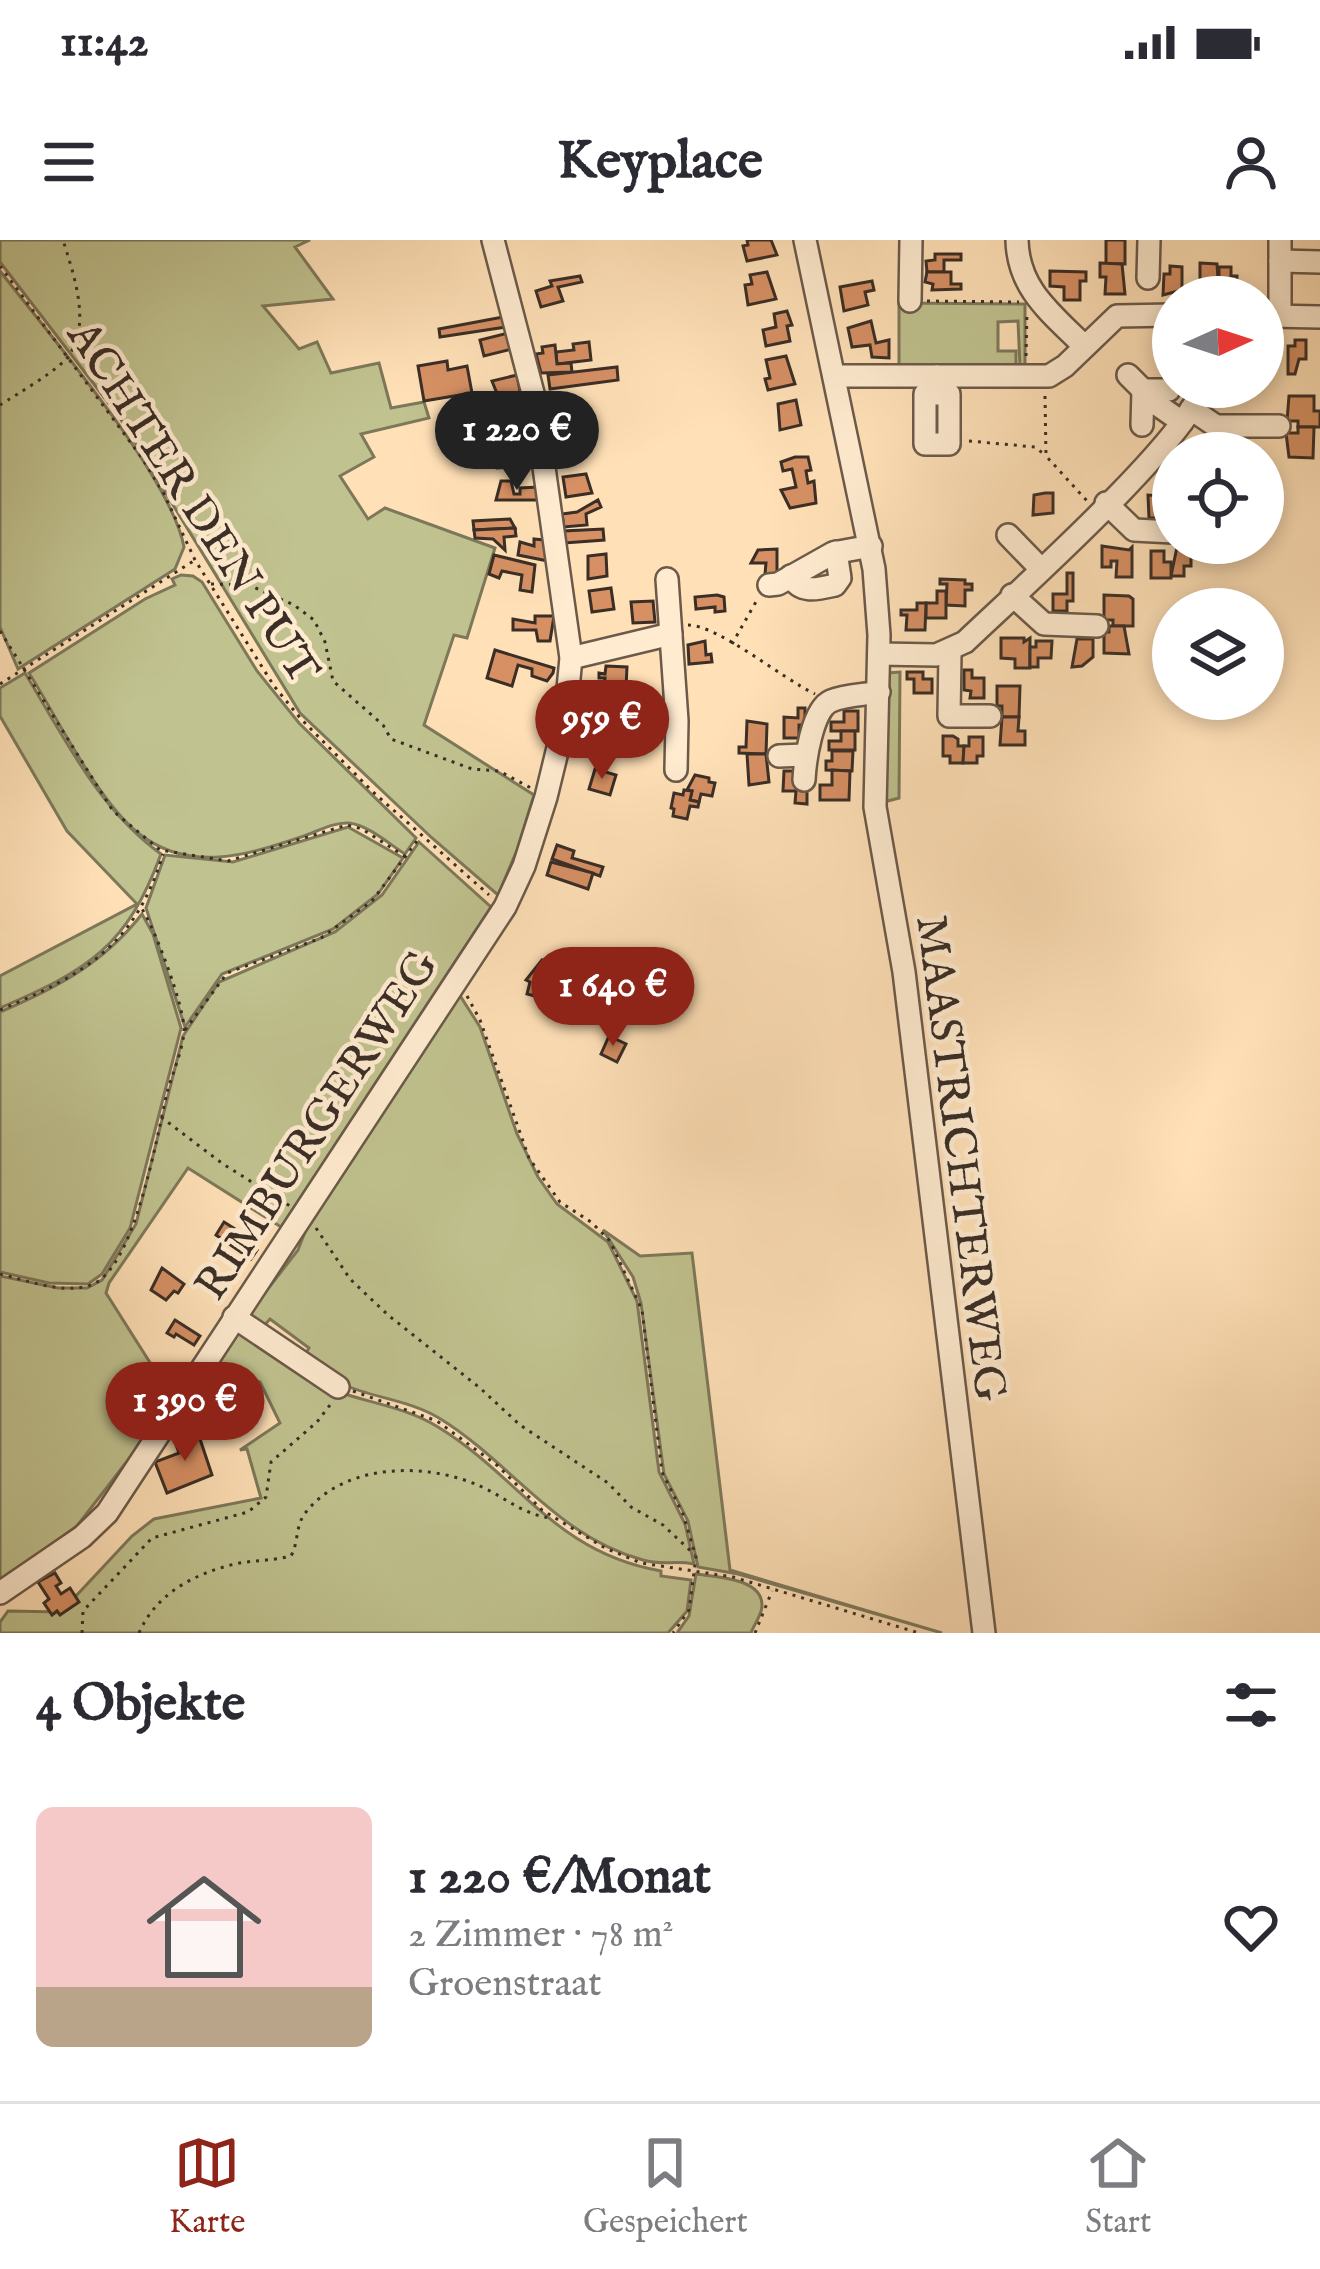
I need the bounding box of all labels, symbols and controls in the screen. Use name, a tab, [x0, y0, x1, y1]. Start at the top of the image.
text: 11:42	[60, 14, 149, 71]
text: Keyplace	[557, 128, 763, 197]
icon: menu	[36, 129, 102, 195]
icon: person	[1218, 129, 1284, 195]
north arrow	[1152, 276, 1284, 408]
map controls	[1152, 276, 1284, 720]
street label: ACHTER DEN PUT	[53, 310, 331, 695]
pin: 1 220 €	[406, 391, 628, 493]
text: 1 220 €	[462, 405, 572, 454]
button: locate	[1152, 432, 1284, 564]
button: layers	[1152, 588, 1284, 720]
pin: 959 €	[518, 680, 686, 782]
text: 959 €	[562, 694, 642, 743]
street label: MAASTRICHTERWEG	[901, 912, 1018, 1405]
street label: RIMBURGERWEG	[184, 940, 452, 1311]
pin: 1 640 €	[502, 947, 724, 1049]
text: 1 640 €	[558, 961, 668, 1010]
pin: 1 390 €	[74, 1362, 296, 1464]
text: 1 390 €	[132, 1376, 238, 1425]
icon: filters	[1218, 1672, 1284, 1738]
text: 4 Objekte	[36, 1673, 245, 1738]
text: 1 220 €/Monat	[408, 1846, 711, 1911]
icon: home	[132, 1855, 276, 1999]
icon: heart	[1218, 1894, 1284, 1960]
text: 2 Zimmer · 78 m²	[408, 1911, 674, 1960]
text: Groenstraat	[408, 1960, 602, 2009]
tab: Karte	[169, 2130, 245, 2244]
tab: Gespeichert	[583, 2130, 748, 2244]
tab: Start	[1085, 2130, 1151, 2244]

